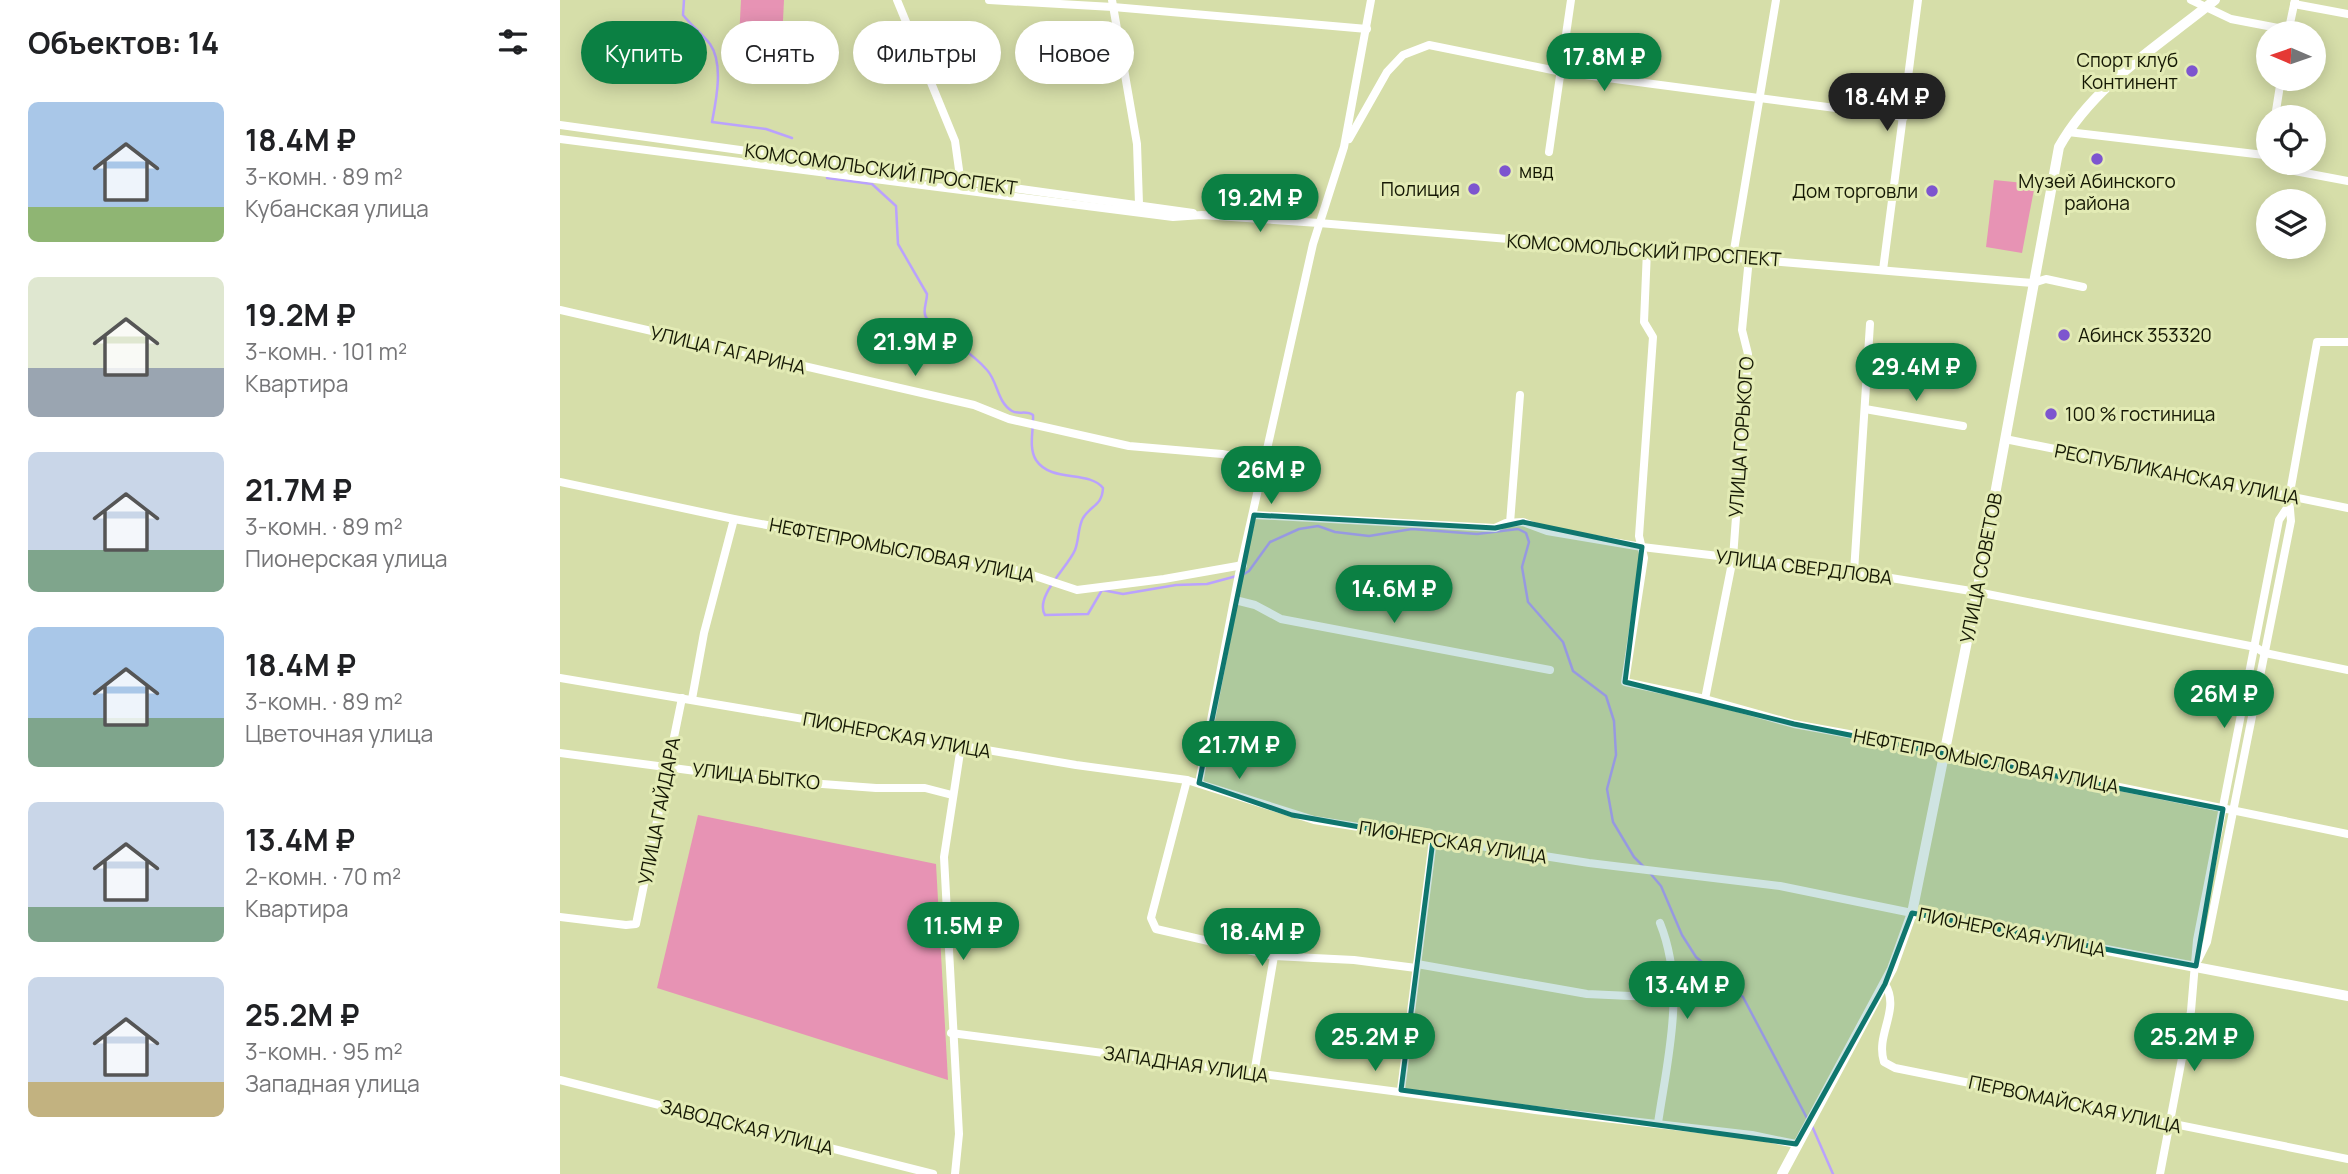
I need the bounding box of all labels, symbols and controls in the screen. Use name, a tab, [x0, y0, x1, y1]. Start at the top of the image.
chip: Купить	[581, 21, 707, 84]
chip: Снять	[721, 21, 839, 84]
chip: Фильтры	[853, 21, 1001, 84]
chip: Новое	[1015, 21, 1134, 84]
north arrow	[2256, 21, 2326, 91]
map controls	[2256, 21, 2326, 259]
text: Объектов: 14	[28, 22, 219, 63]
icon: filters	[494, 23, 532, 61]
pin: 17.8M ₽	[1539, 34, 1669, 93]
text: 17.8M ₽	[1562, 40, 1646, 72]
place label: Спорт клуб Континент	[2076, 47, 2178, 95]
marker: Спорт клуб Континент	[2184, 63, 2200, 79]
pin: 18.4M ₽	[1822, 74, 1952, 133]
text: 18.4M ₽	[1844, 80, 1930, 112]
button: locate	[2256, 105, 2326, 175]
text: 18.4M ₽	[245, 119, 356, 160]
icon: home	[84, 130, 168, 214]
street label: КОМСОМОЛЬСКИЙ ПРОСПЕКТ	[743, 137, 1020, 201]
marker: Музей Абинского района	[2089, 151, 2105, 167]
place label: мвд	[1519, 158, 1554, 184]
text: 3-комн. · 89 m²	[245, 160, 403, 192]
marker: мвд	[1497, 163, 1513, 179]
place label: Музей Абинского района	[2018, 168, 2176, 216]
pin: 19.2M ₽	[1195, 174, 1325, 234]
place label: Полиция	[1381, 176, 1460, 202]
place label: Дом торговли	[1792, 178, 1918, 204]
text: 19.2M ₽	[1218, 181, 1302, 213]
marker: Полиция	[1466, 181, 1482, 197]
marker: Дом торговли	[1924, 183, 1940, 199]
button: layers	[2256, 189, 2326, 259]
text: Кубанская улица	[245, 192, 429, 224]
street label: КОМСОМОЛЬСКИЙ ПРОСПЕКТ	[1506, 227, 1783, 273]
text: 19.2M ₽	[245, 294, 356, 335]
icon: home	[84, 305, 168, 389]
pin: 21.9M ₽	[850, 318, 980, 378]
street label: УЛИЦА ГАГАРИНА	[647, 319, 809, 381]
place label: Абинск 353320	[2078, 322, 2212, 348]
text: 21.9M ₽	[873, 325, 957, 357]
marker: Абинск 353320	[2056, 327, 2072, 343]
text: 3-комн. · 101 m²	[245, 335, 407, 367]
pin: 29.4M ₽	[1851, 344, 1981, 403]
text: 29.4M ₽	[1872, 350, 1960, 382]
street label: УЛИЦА ГОРЬКОГО	[1722, 355, 1760, 518]
text: Квартира	[245, 367, 349, 399]
place label: 100 % гостиница	[2065, 401, 2215, 427]
marker: 100 % гостиница	[2043, 406, 2059, 422]
street label: РЕСПУБЛИКАНСКАЯ УЛИЦА	[2052, 437, 2302, 511]
pin: 26M ₽	[1222, 447, 1320, 506]
text: 26M ₽	[1237, 453, 1305, 485]
text: 21.7M ₽	[245, 469, 352, 510]
icon: home	[84, 480, 168, 564]
street label: УЛИЦА СОВЕТОВ	[1954, 490, 2008, 645]
text: 3-комн. · 89 m²	[245, 510, 403, 542]
street label: НЕФТЕПРОМЫСЛОВАЯ УЛИЦА	[767, 511, 1037, 589]
text: Пионерская улица	[245, 542, 447, 574]
street label: УЛИЦА СВЕРДЛОВА	[1714, 543, 1894, 591]
pin: 14.6M ₽	[1329, 566, 1459, 625]
text: 14.6M ₽	[1352, 572, 1436, 604]
text: 18.4M ₽	[245, 644, 356, 685]
icon: home	[84, 655, 168, 739]
pin: 26M ₽	[2175, 670, 2273, 730]
text: 26M ₽	[2190, 677, 2258, 709]
text: 3-комн. · 89 m²	[245, 685, 403, 717]
street label: ПИОНЕРСКАЯ УЛИЦА	[801, 706, 993, 764]
text: Цветочная улица	[245, 717, 433, 749]
pin: 21.7M ₽	[1174, 722, 1304, 781]
street label: НЕФТЕПРОМЫСЛОВАЯ УЛИЦА	[1851, 722, 2121, 800]
text: 21.7M ₽	[1198, 728, 1280, 760]
street label: УЛИЦА ГАЙДАРА	[632, 735, 686, 887]
street label: УЛИЦА БЫТКО	[691, 756, 821, 796]
street label: ПИОНЕРСКАЯ УЛИЦА	[1357, 814, 1549, 870]
text: 13.4M ₽	[245, 819, 355, 860]
icon: home	[84, 830, 168, 914]
text: 2-комн. · 70 m²	[245, 860, 401, 892]
text: Квартира	[245, 892, 349, 924]
street label: ПИОНЕРСКАЯ УЛИЦА	[1916, 901, 2108, 963]
pin: 11.5M ₽	[898, 902, 1028, 962]
pin: 18.4M ₽	[1197, 908, 1327, 968]
text: 11.5M ₽	[923, 909, 1003, 941]
text: 18.4M ₽	[1219, 915, 1305, 947]
pin: 13.4M ₽	[1622, 962, 1752, 1021]
text: 13.4M ₽	[1645, 968, 1729, 1000]
text: 25.2M ₽	[245, 994, 360, 1035]
icon: home	[84, 1005, 168, 1089]
pin: 25.2M ₽	[1310, 1014, 1440, 1073]
pin: 25.2M ₽	[2129, 1014, 2259, 1073]
text: 25.2M ₽	[1331, 1020, 1419, 1052]
text: 25.2M ₽	[2150, 1020, 2238, 1052]
text: 3-комн. · 95 m²	[245, 1035, 403, 1067]
street label: ЗАПАДНАЯ УЛИЦА	[1102, 1040, 1270, 1088]
text: Западная улица	[245, 1067, 420, 1099]
street label: ПЕРВОМАЙСКАЯ УЛИЦА	[1966, 1069, 2184, 1139]
street label: ЗАВОДСКАЯ УЛИЦА	[658, 1093, 836, 1161]

